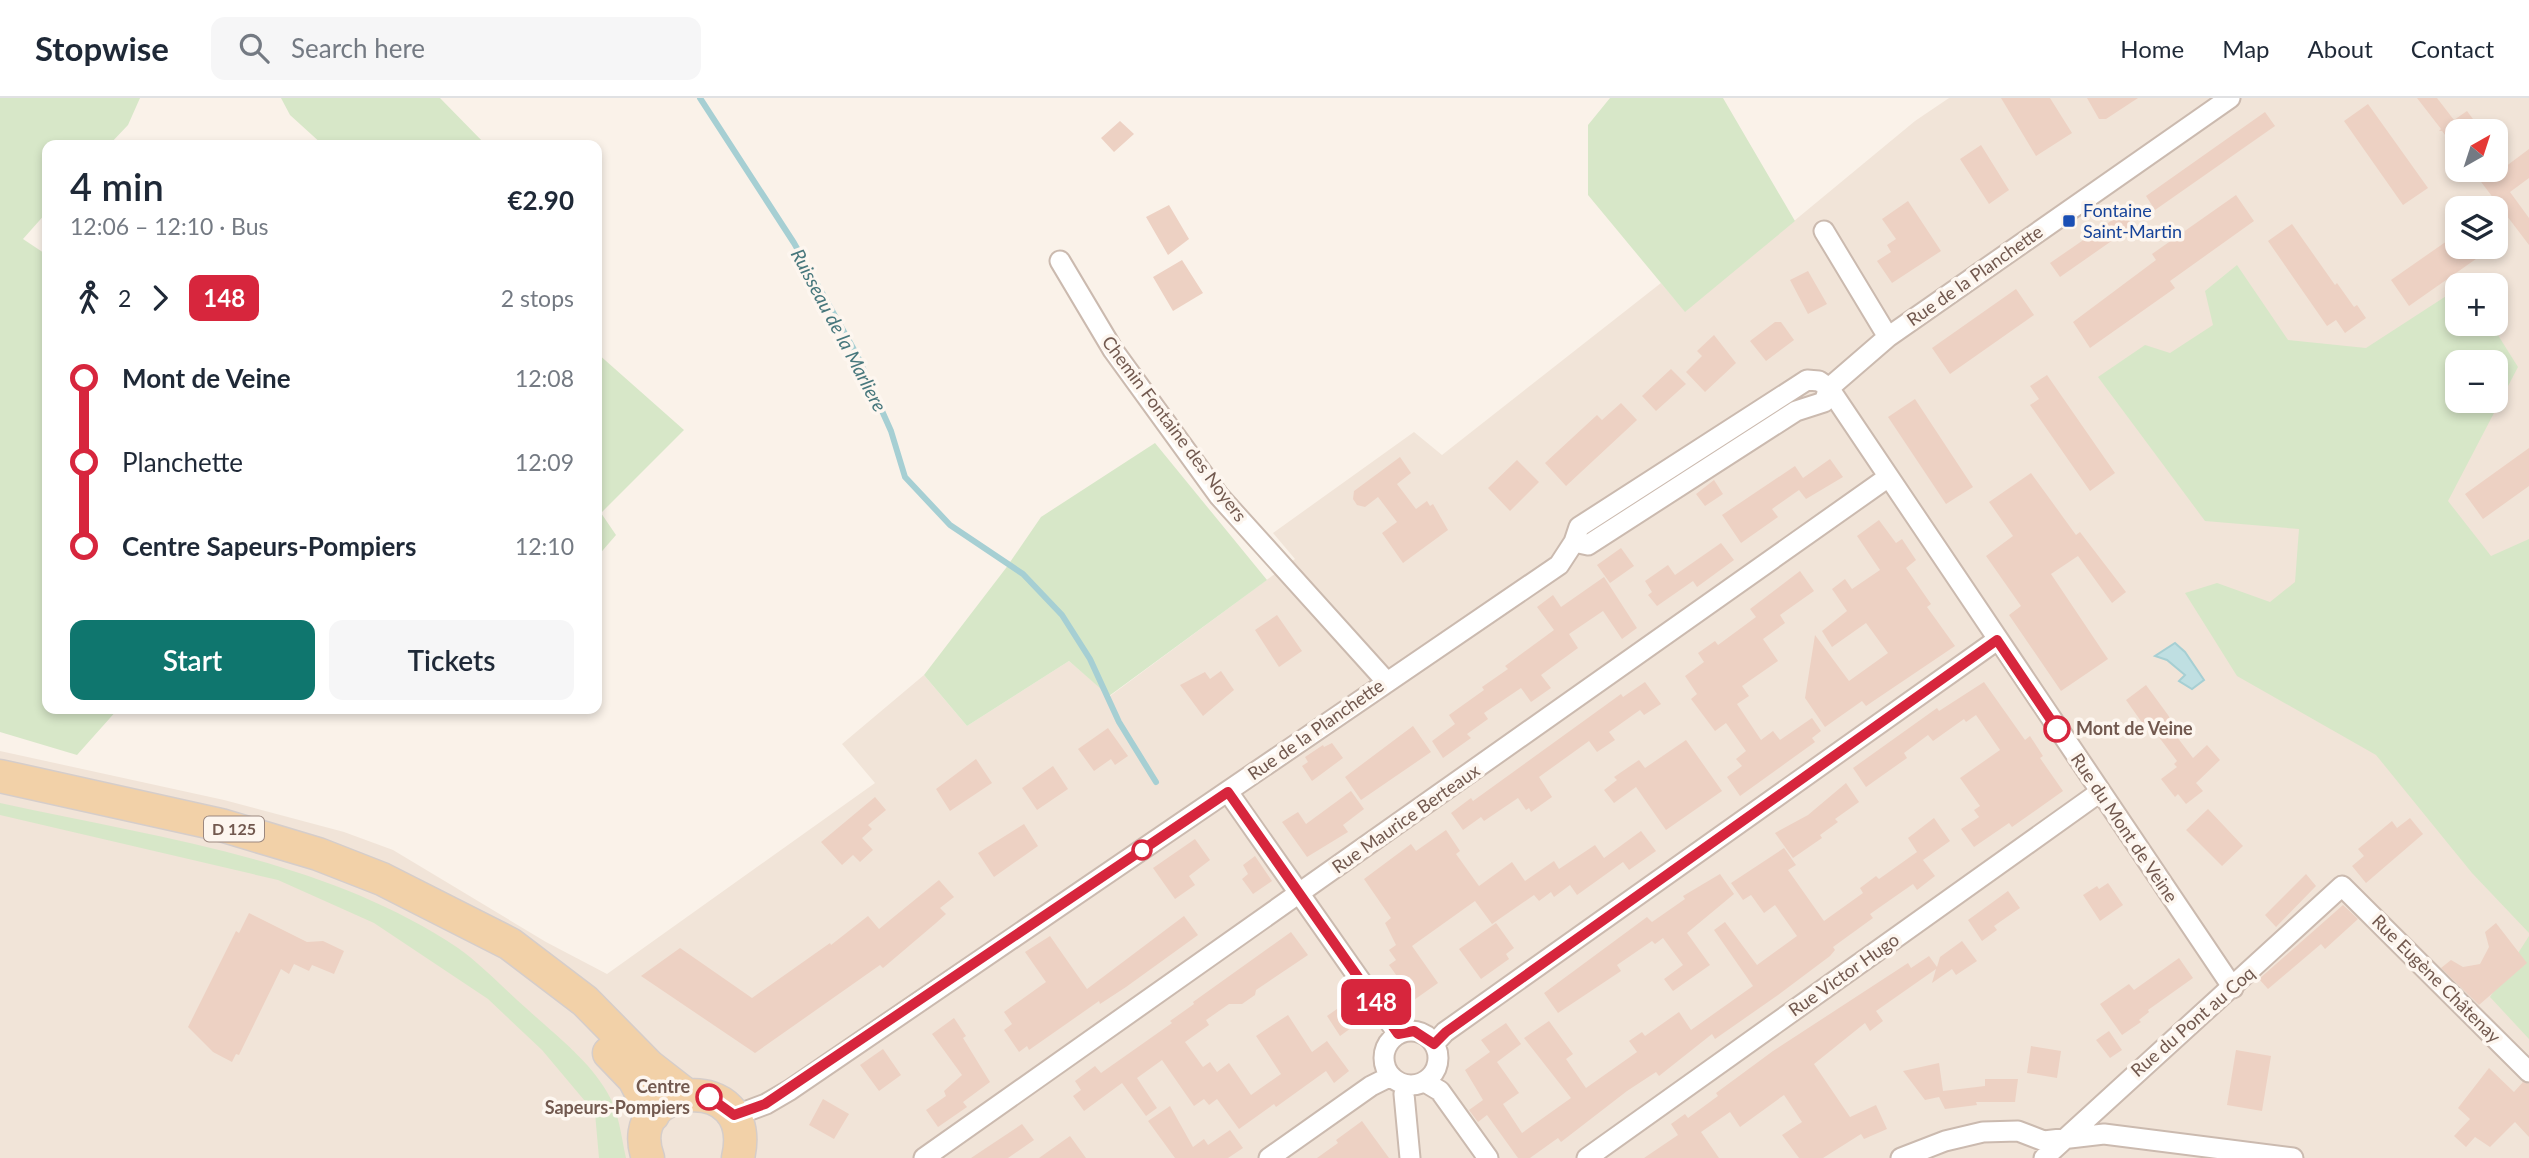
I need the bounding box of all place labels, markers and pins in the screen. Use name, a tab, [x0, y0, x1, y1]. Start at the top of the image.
place label: Fontaine Saint-Martin	[2083, 199, 2182, 242]
marker: Fontaine Saint-Martin	[2061, 213, 2077, 229]
marker: Mont de Veine	[2044, 716, 2070, 742]
place label: Mont de Veine	[2076, 717, 2193, 739]
unlabelled marker	[1132, 840, 1152, 860]
place label: Centre Sapeurs-Pompiers	[545, 1075, 690, 1118]
marker: Centre Sapeurs-Pompiers	[696, 1084, 722, 1110]

